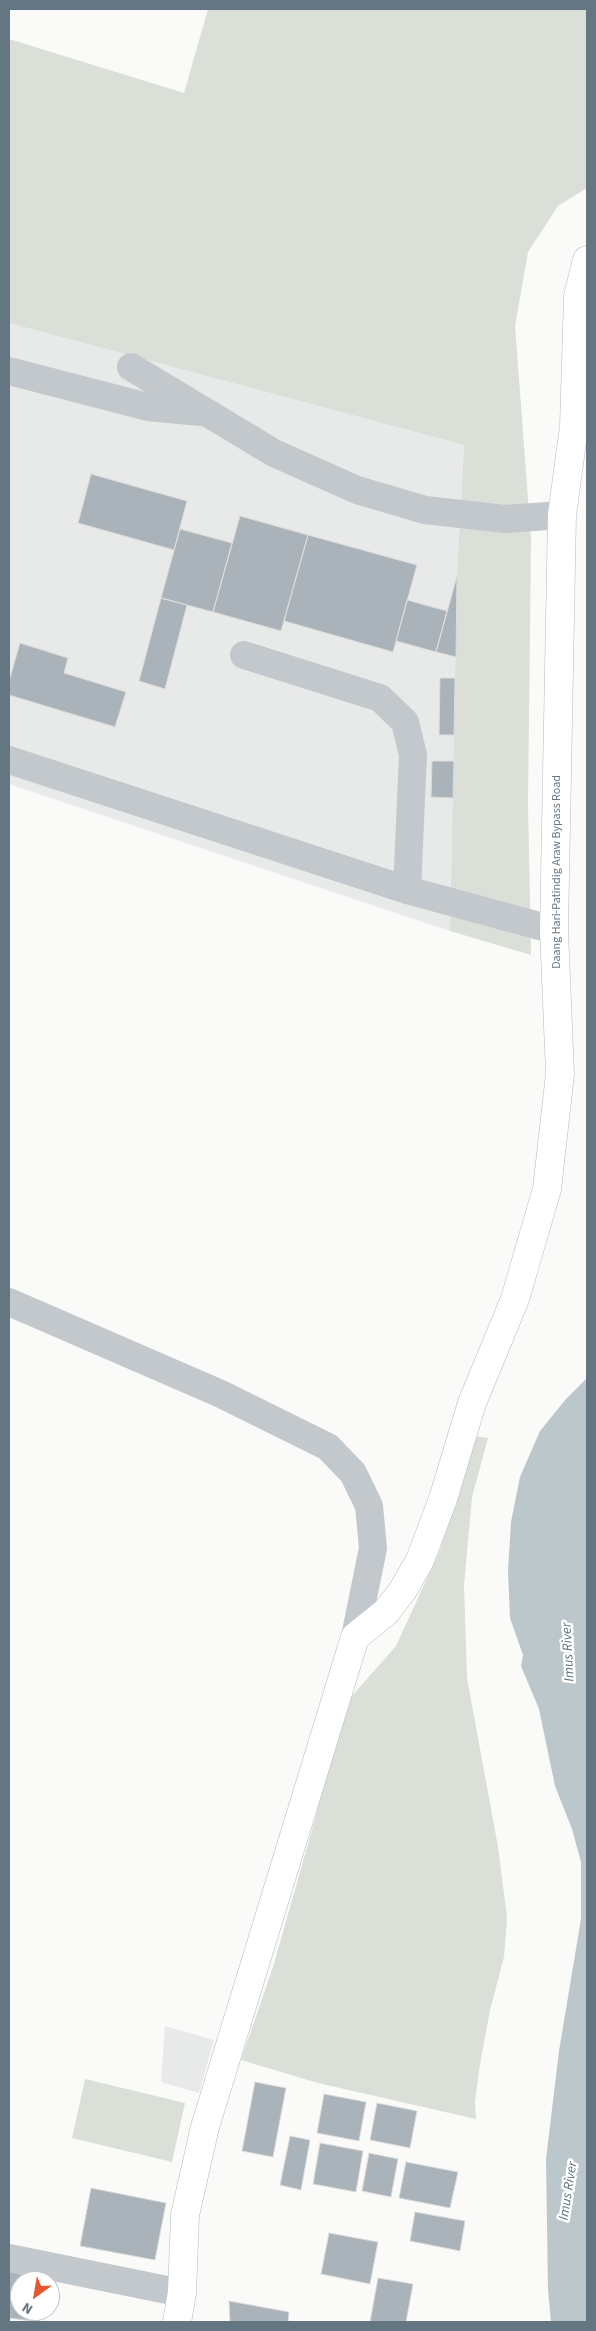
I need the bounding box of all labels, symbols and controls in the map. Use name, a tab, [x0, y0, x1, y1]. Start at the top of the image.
street label: Daang Hari-Patindig Araw Bypass Road	[550, 775, 564, 969]
water label: Imus River	[559, 1622, 579, 1682]
water label: Imus River	[556, 2160, 582, 2222]
north arrow	[10, 2271, 60, 2321]
text: N	[18, 2297, 37, 2319]

